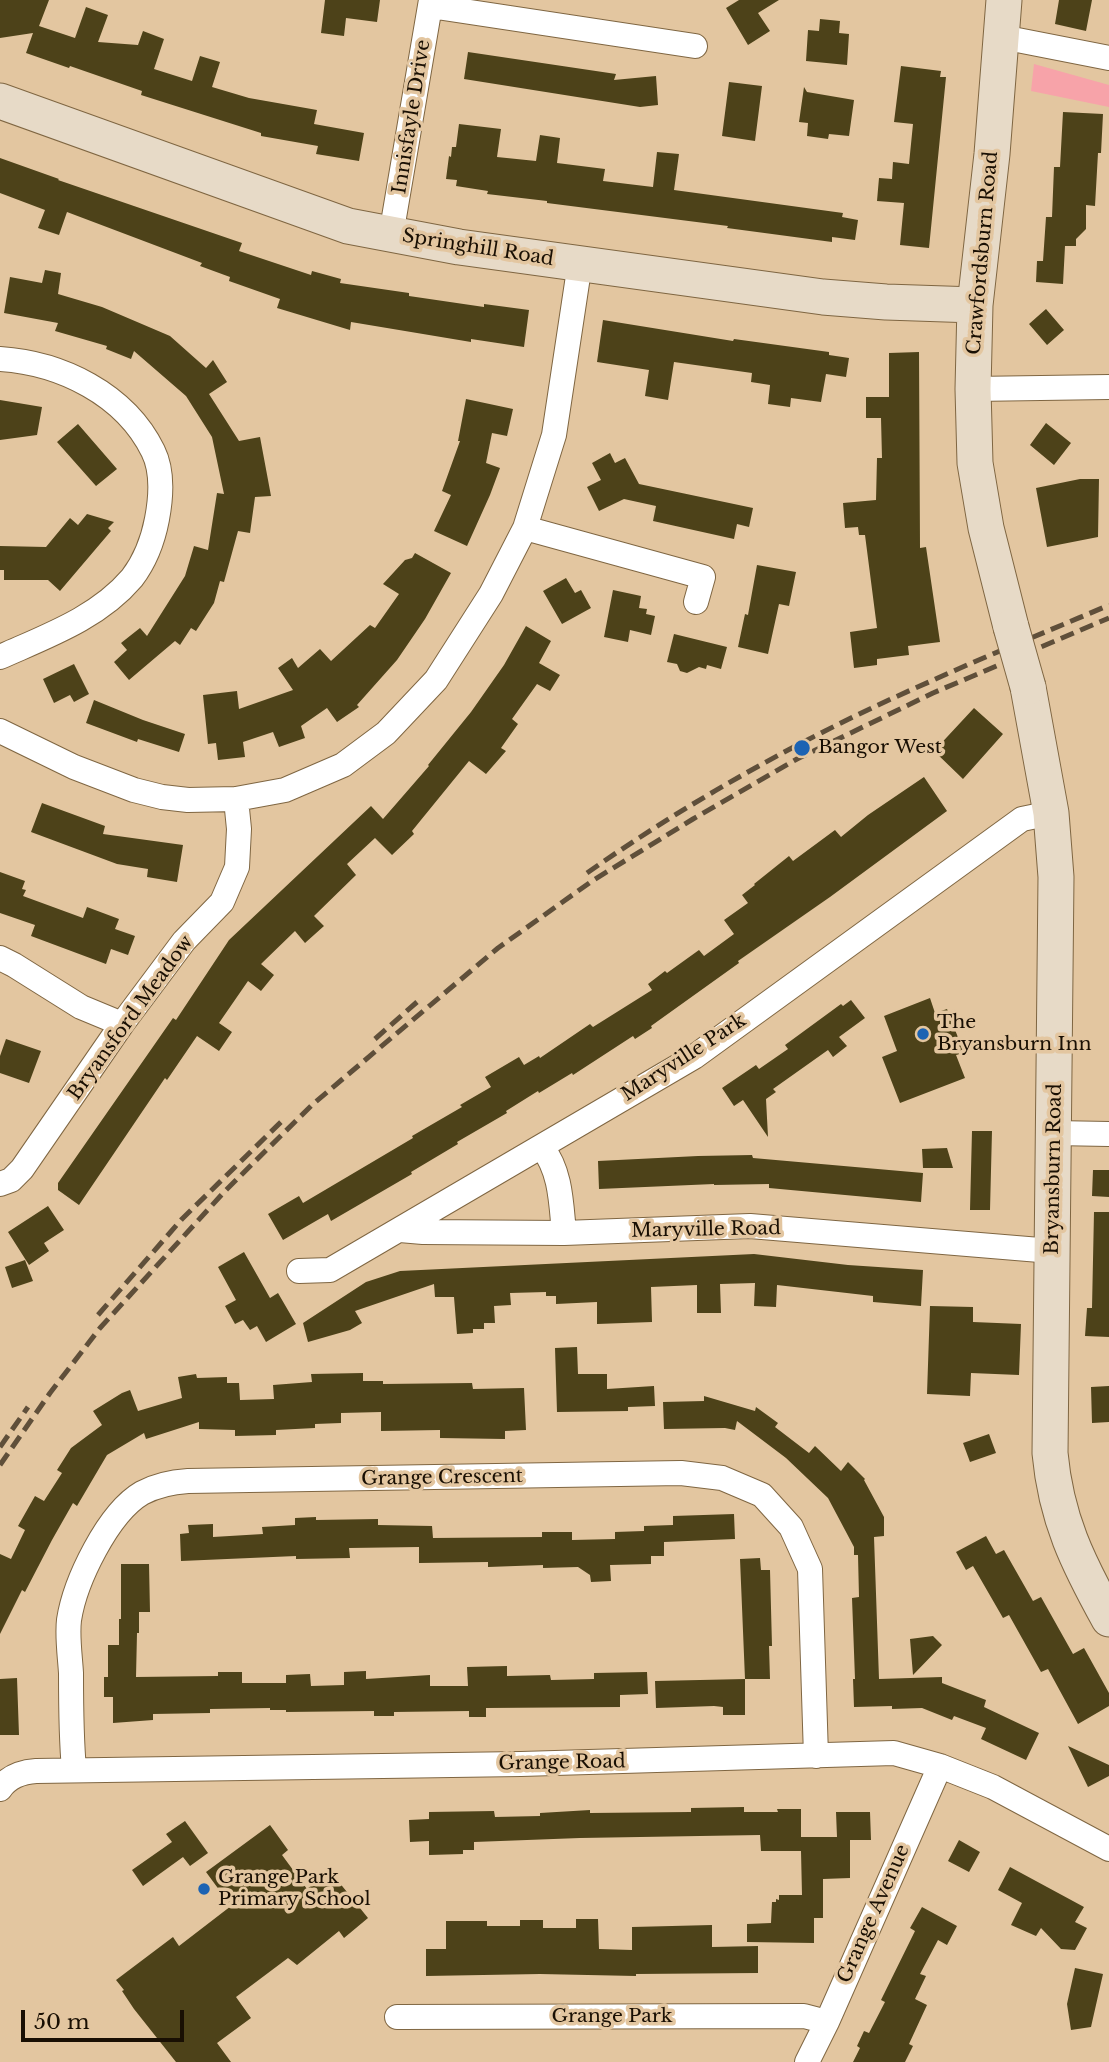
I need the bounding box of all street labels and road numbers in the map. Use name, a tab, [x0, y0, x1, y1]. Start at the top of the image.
street label: Innisfayle Drive	[389, 38, 435, 196]
street label: Crawfordsburn Road	[963, 150, 1003, 356]
street label: Springhill Road	[401, 225, 555, 271]
street label: Bryansford Meadow	[64, 931, 198, 1105]
street label: Maryville Park	[618, 1009, 750, 1107]
street label: Bryansburn Road	[1041, 1083, 1067, 1255]
street label: Maryville Road	[631, 1217, 781, 1243]
street label: Grange Crescent	[361, 1465, 523, 1491]
street label: Grange Road	[498, 1750, 626, 1776]
street label: Grange Avenue	[833, 1841, 915, 1987]
street label: Grange Park	[552, 2006, 672, 2028]

